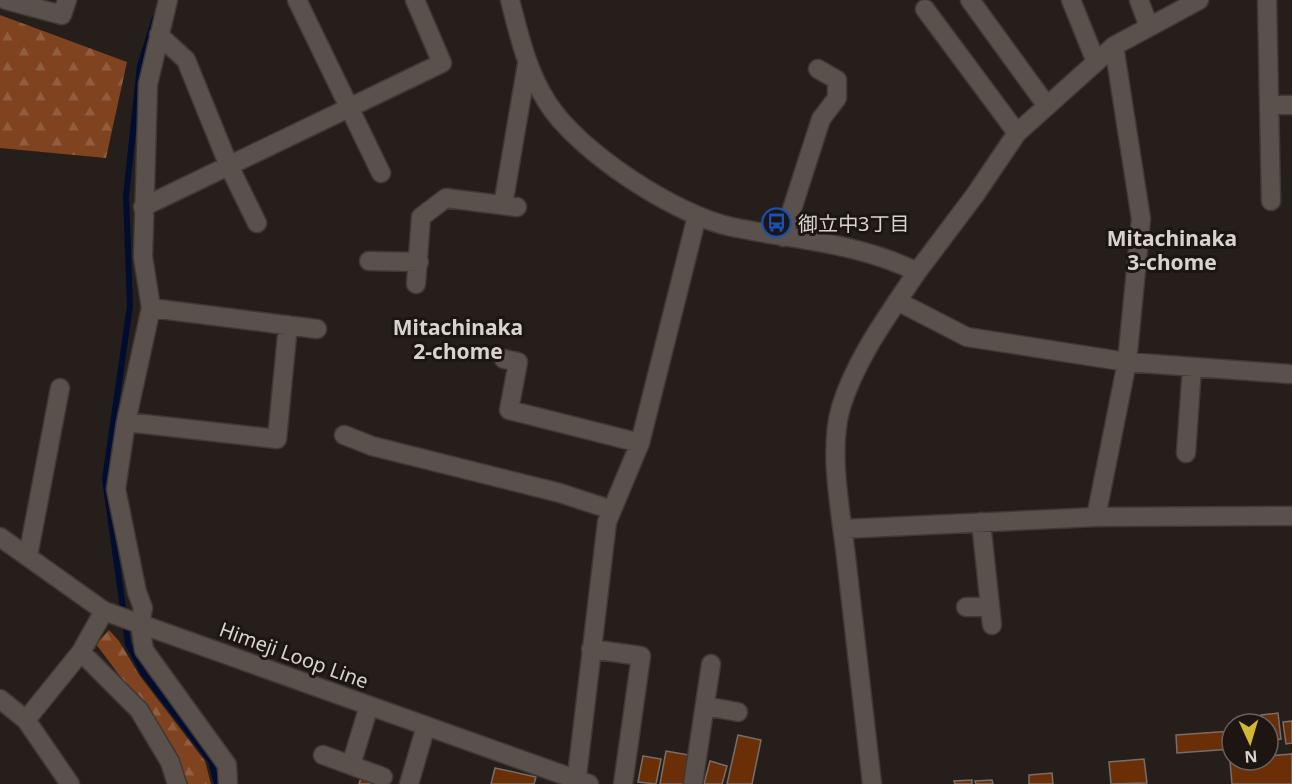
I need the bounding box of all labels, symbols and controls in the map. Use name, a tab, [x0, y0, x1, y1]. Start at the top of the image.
bus stop icon: 御立中3丁目	[761, 207, 793, 239]
place label: 御立中3丁目	[798, 210, 909, 237]
district label: Mitachinaka 3-chome	[1107, 224, 1237, 276]
district label: Mitachinaka 2-chome	[393, 313, 523, 365]
street label: Himeji Loop Line	[216, 615, 372, 695]
north arrow	[1220, 712, 1280, 772]
text: N	[1244, 746, 1258, 768]

